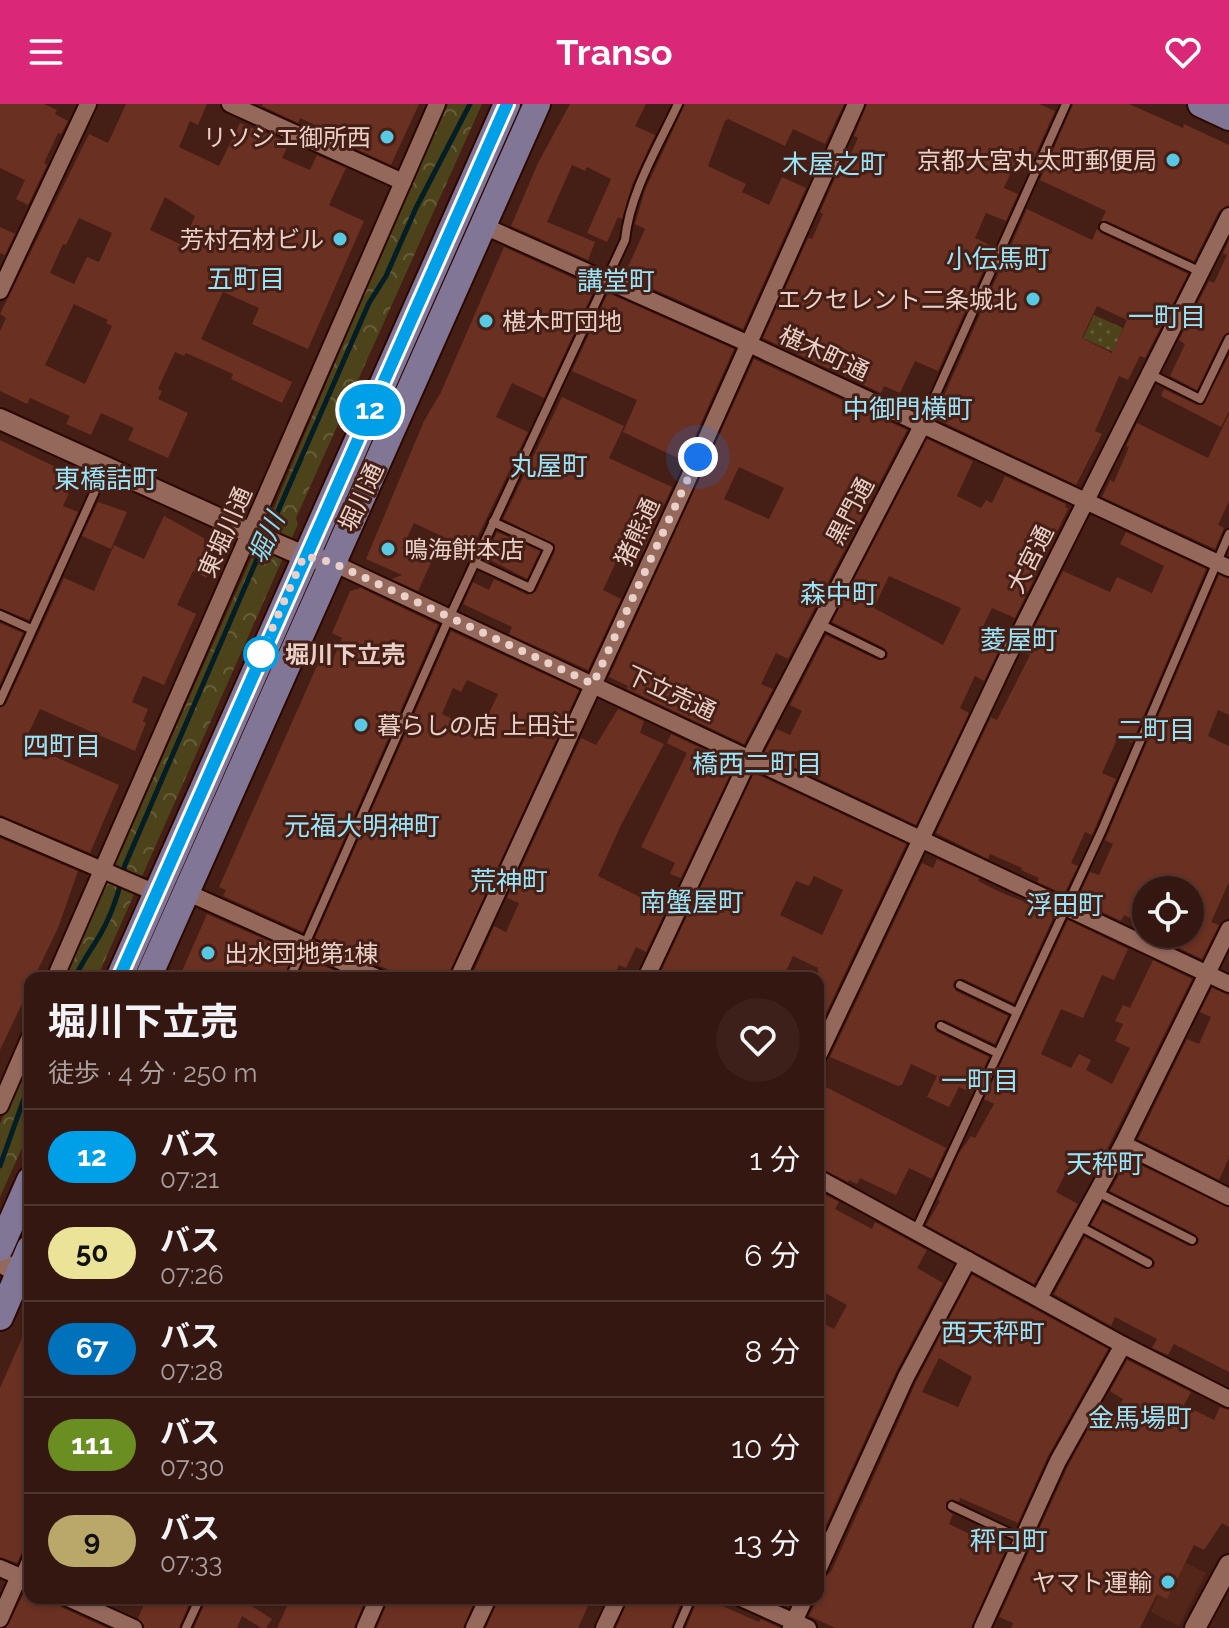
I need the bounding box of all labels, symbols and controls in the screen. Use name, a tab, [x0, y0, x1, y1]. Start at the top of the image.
icon: menu	[24, 30, 68, 74]
icon: heart	[1161, 30, 1205, 74]
text: Transo	[556, 31, 673, 73]
place label: リソシエ御所西	[203, 123, 371, 152]
marker: リソシエ御所西	[378, 128, 396, 146]
place label: 京都大宮丸太町郵便局	[917, 146, 1157, 175]
district label: 木屋之町	[782, 149, 886, 179]
marker: 京都大宮丸太町郵便局	[1164, 151, 1182, 169]
place label: 芳村石材ビル	[180, 225, 324, 254]
marker: 芳村石材ビル	[331, 230, 349, 248]
district label: 小伝馬町	[946, 244, 1050, 274]
district label: 五町目	[207, 264, 285, 294]
district label: 講堂町	[577, 266, 655, 296]
place label: エクセレント二条城北	[777, 285, 1017, 314]
marker: エクセレント二条城北	[1024, 290, 1042, 308]
district label: 一町目	[1128, 302, 1206, 332]
place label: 椹木町団地	[502, 307, 622, 336]
marker: 椹木町団地	[477, 312, 495, 330]
street label: 椹木町通	[774, 320, 874, 386]
line badge: 12	[334, 384, 406, 436]
text: 12	[355, 393, 385, 426]
district label: 中御門横町	[843, 394, 973, 424]
your location	[678, 437, 718, 477]
district label: 丸屋町	[510, 451, 588, 481]
street label: 堀川通	[333, 458, 389, 536]
district label: 東橋詰町	[54, 464, 158, 494]
street label: 黒門通	[820, 472, 880, 550]
street label: 東堀川通	[192, 482, 258, 582]
street label: 猪熊通	[609, 493, 665, 571]
water label: 堀川	[242, 505, 291, 568]
street label: 大宮通	[1001, 520, 1059, 598]
place label: 鳴海餅本店	[404, 535, 524, 564]
marker: 鳴海餅本店	[379, 540, 397, 558]
district label: 森中町	[800, 579, 878, 609]
district label: 菱屋町	[980, 625, 1058, 655]
marker: 堀川下立売	[244, 637, 278, 671]
place label: 堀川下立売	[285, 640, 405, 669]
street label: 下立売通	[621, 660, 721, 726]
place label: 暮らしの店 上田辻	[377, 711, 575, 740]
district label: 二町目	[1117, 715, 1195, 745]
marker: 暮らしの店 上田辻	[352, 716, 370, 734]
district label: 四町目	[23, 731, 101, 761]
district label: 橋西二町目	[692, 749, 822, 779]
district label: 元福大明神町	[284, 811, 440, 841]
district label: 荒神町	[470, 866, 548, 896]
map controls	[1132, 876, 1204, 948]
button: locate	[1132, 876, 1204, 948]
district label: 南蟹屋町	[640, 887, 744, 917]
district label: 浮田町	[1026, 890, 1104, 920]
place label: 出水団地第1棟	[224, 939, 378, 968]
marker: 出水団地第1棟	[199, 944, 217, 962]
button: heart	[716, 998, 800, 1082]
text: 堀川下立売	[48, 999, 238, 1044]
text: 徒歩 · 4 分 · 250 m	[48, 1058, 257, 1088]
district label: 一町目	[941, 1066, 1019, 1096]
text: バス	[160, 1127, 220, 1162]
text: 12	[77, 1140, 107, 1173]
text: 1 分	[750, 1142, 800, 1177]
district label: 天秤町	[1066, 1149, 1144, 1179]
text: 07:21	[160, 1164, 219, 1194]
text: バス	[160, 1223, 220, 1258]
text: 50	[76, 1236, 108, 1269]
text: 6 分	[744, 1238, 800, 1273]
text: 07:26	[160, 1260, 224, 1290]
district label: 西天秤町	[941, 1318, 1045, 1348]
text: バス	[160, 1319, 220, 1354]
text: 67	[76, 1332, 108, 1365]
text: 8 分	[745, 1334, 800, 1369]
text: 07:28	[160, 1356, 223, 1386]
district label: 金馬場町	[1088, 1403, 1192, 1433]
text: バス	[160, 1415, 220, 1450]
text: 111	[71, 1428, 113, 1461]
text: 10 分	[731, 1430, 800, 1465]
text: 07:30	[160, 1452, 224, 1482]
text: バス	[160, 1511, 220, 1546]
text: 9	[84, 1524, 100, 1557]
text: 13 分	[733, 1526, 800, 1561]
district label: 秤口町	[970, 1526, 1048, 1556]
text: 07:33	[160, 1548, 222, 1578]
place label: ヤマト運輸	[1032, 1568, 1152, 1597]
marker: ヤマト運輸	[1159, 1573, 1177, 1591]

